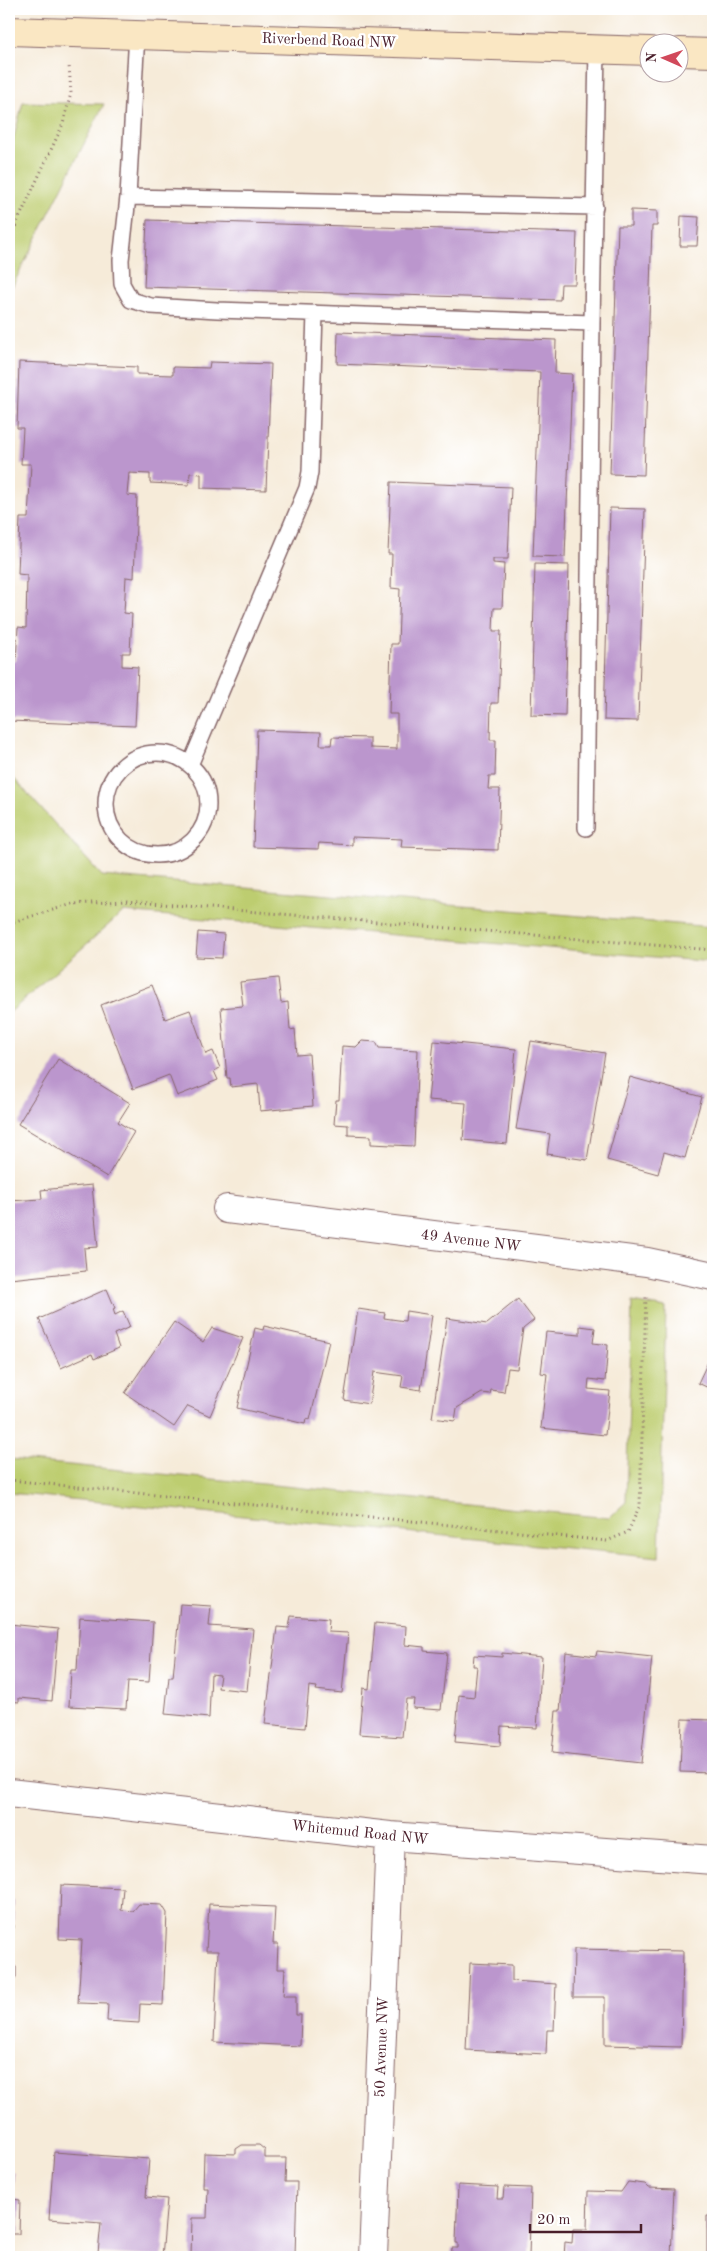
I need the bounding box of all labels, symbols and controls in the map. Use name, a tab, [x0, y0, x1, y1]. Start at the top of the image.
street label: Riverbend Road NW	[261, 32, 397, 51]
north arrow	[640, 32, 690, 82]
text: N	[645, 52, 659, 63]
street label: 49 Avenue NW	[420, 1228, 522, 1255]
street label: Whitemud Road NW	[291, 1819, 429, 1848]
street label: 50 Avenue NW	[373, 1996, 392, 2098]
scale bar	[530, 2201, 641, 2233]
text: 20 m	[537, 2213, 571, 2228]

